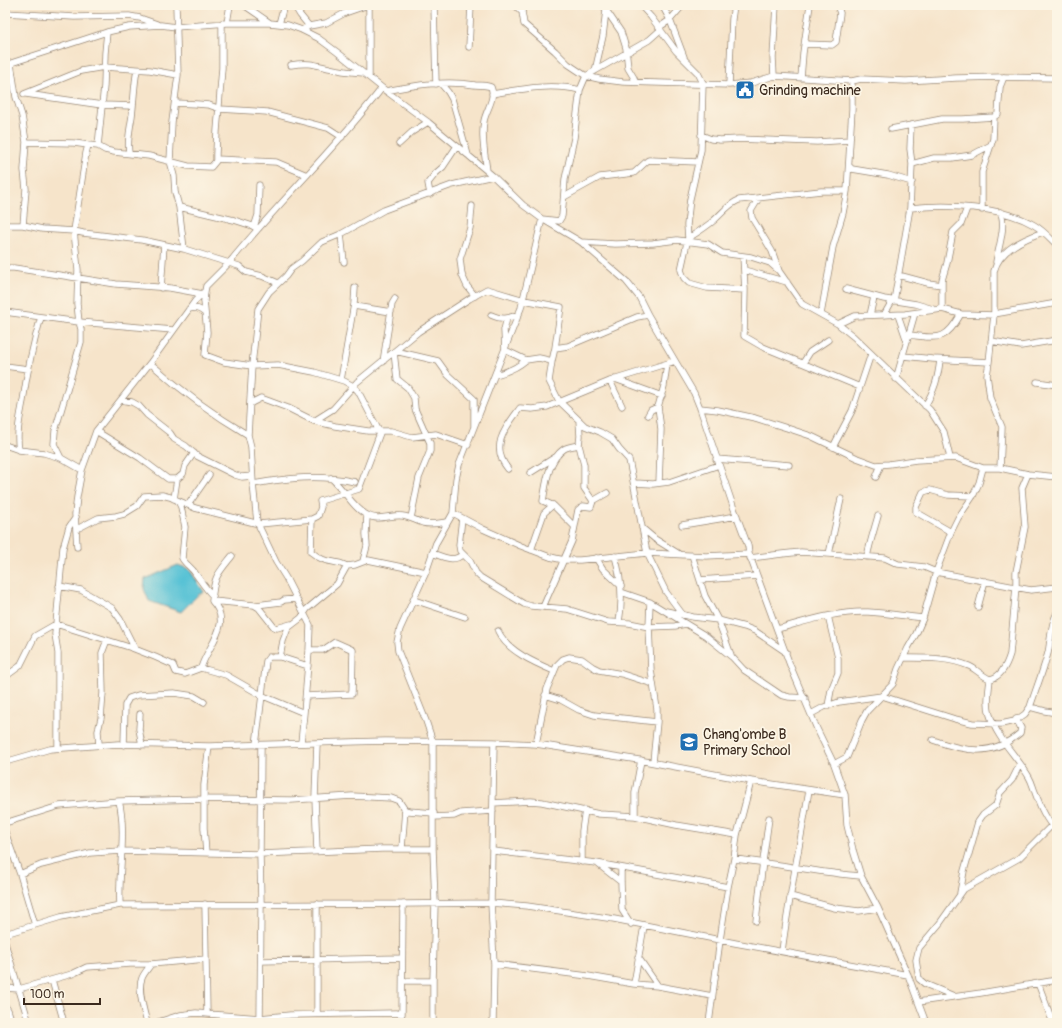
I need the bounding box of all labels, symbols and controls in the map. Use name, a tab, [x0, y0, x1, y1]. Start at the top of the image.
public building icon: Grinding machine	[734, 79, 756, 101]
place label: Grinding machine	[759, 82, 861, 99]
place label: Chang'ombe B Primary School	[703, 726, 791, 759]
school or university icon: Chang'ombe B Primary School	[678, 731, 700, 753]
scale bar	[24, 980, 100, 1006]
text: 100 m	[30, 987, 65, 1002]

